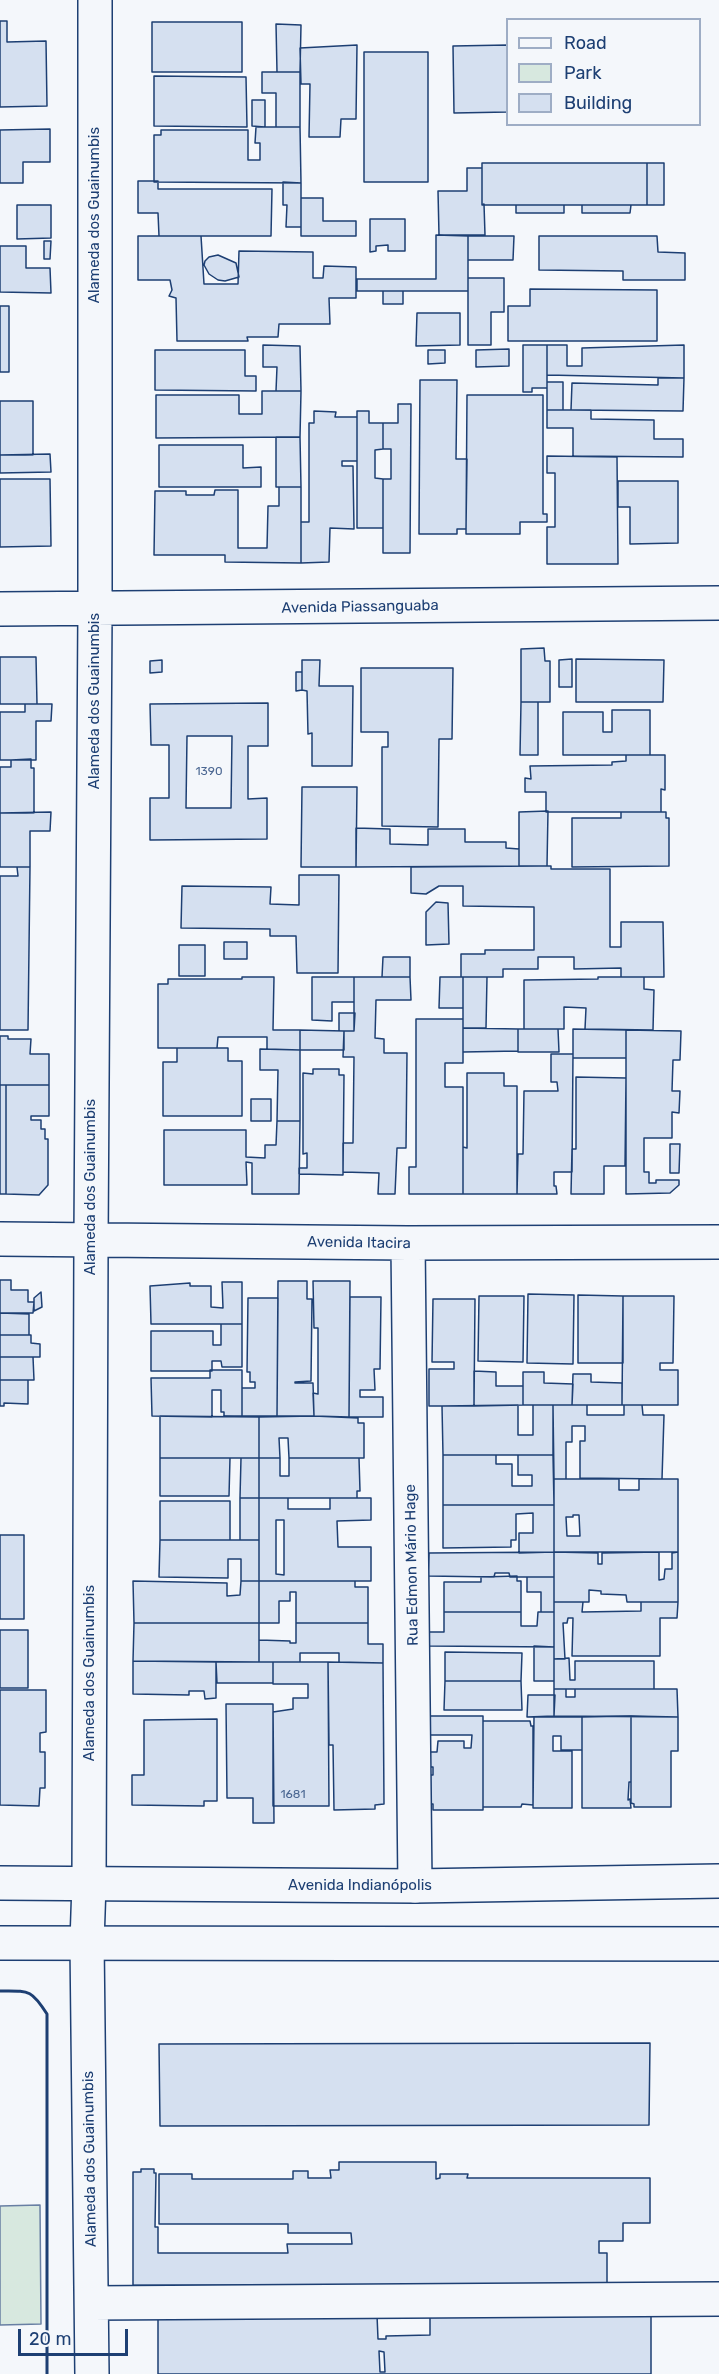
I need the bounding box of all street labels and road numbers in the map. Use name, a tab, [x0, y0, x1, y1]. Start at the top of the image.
street label: Alameda dos Guainumbis	[86, 127, 104, 303]
street label: Avenida Piassanguaba	[281, 597, 439, 617]
street label: Alameda dos Guainumbis	[86, 613, 104, 789]
street label: Alameda dos Guainumbis	[82, 1099, 100, 1275]
street label: Avenida Itacira	[307, 1233, 411, 1253]
street label: Rua Edmon Mário Hage	[402, 1484, 422, 1646]
street label: Alameda dos Guainumbis	[81, 1585, 99, 1761]
street label: Avenida Indianópolis	[288, 1877, 432, 1895]
street label: Alameda dos Guainumbis	[79, 2071, 101, 2247]

